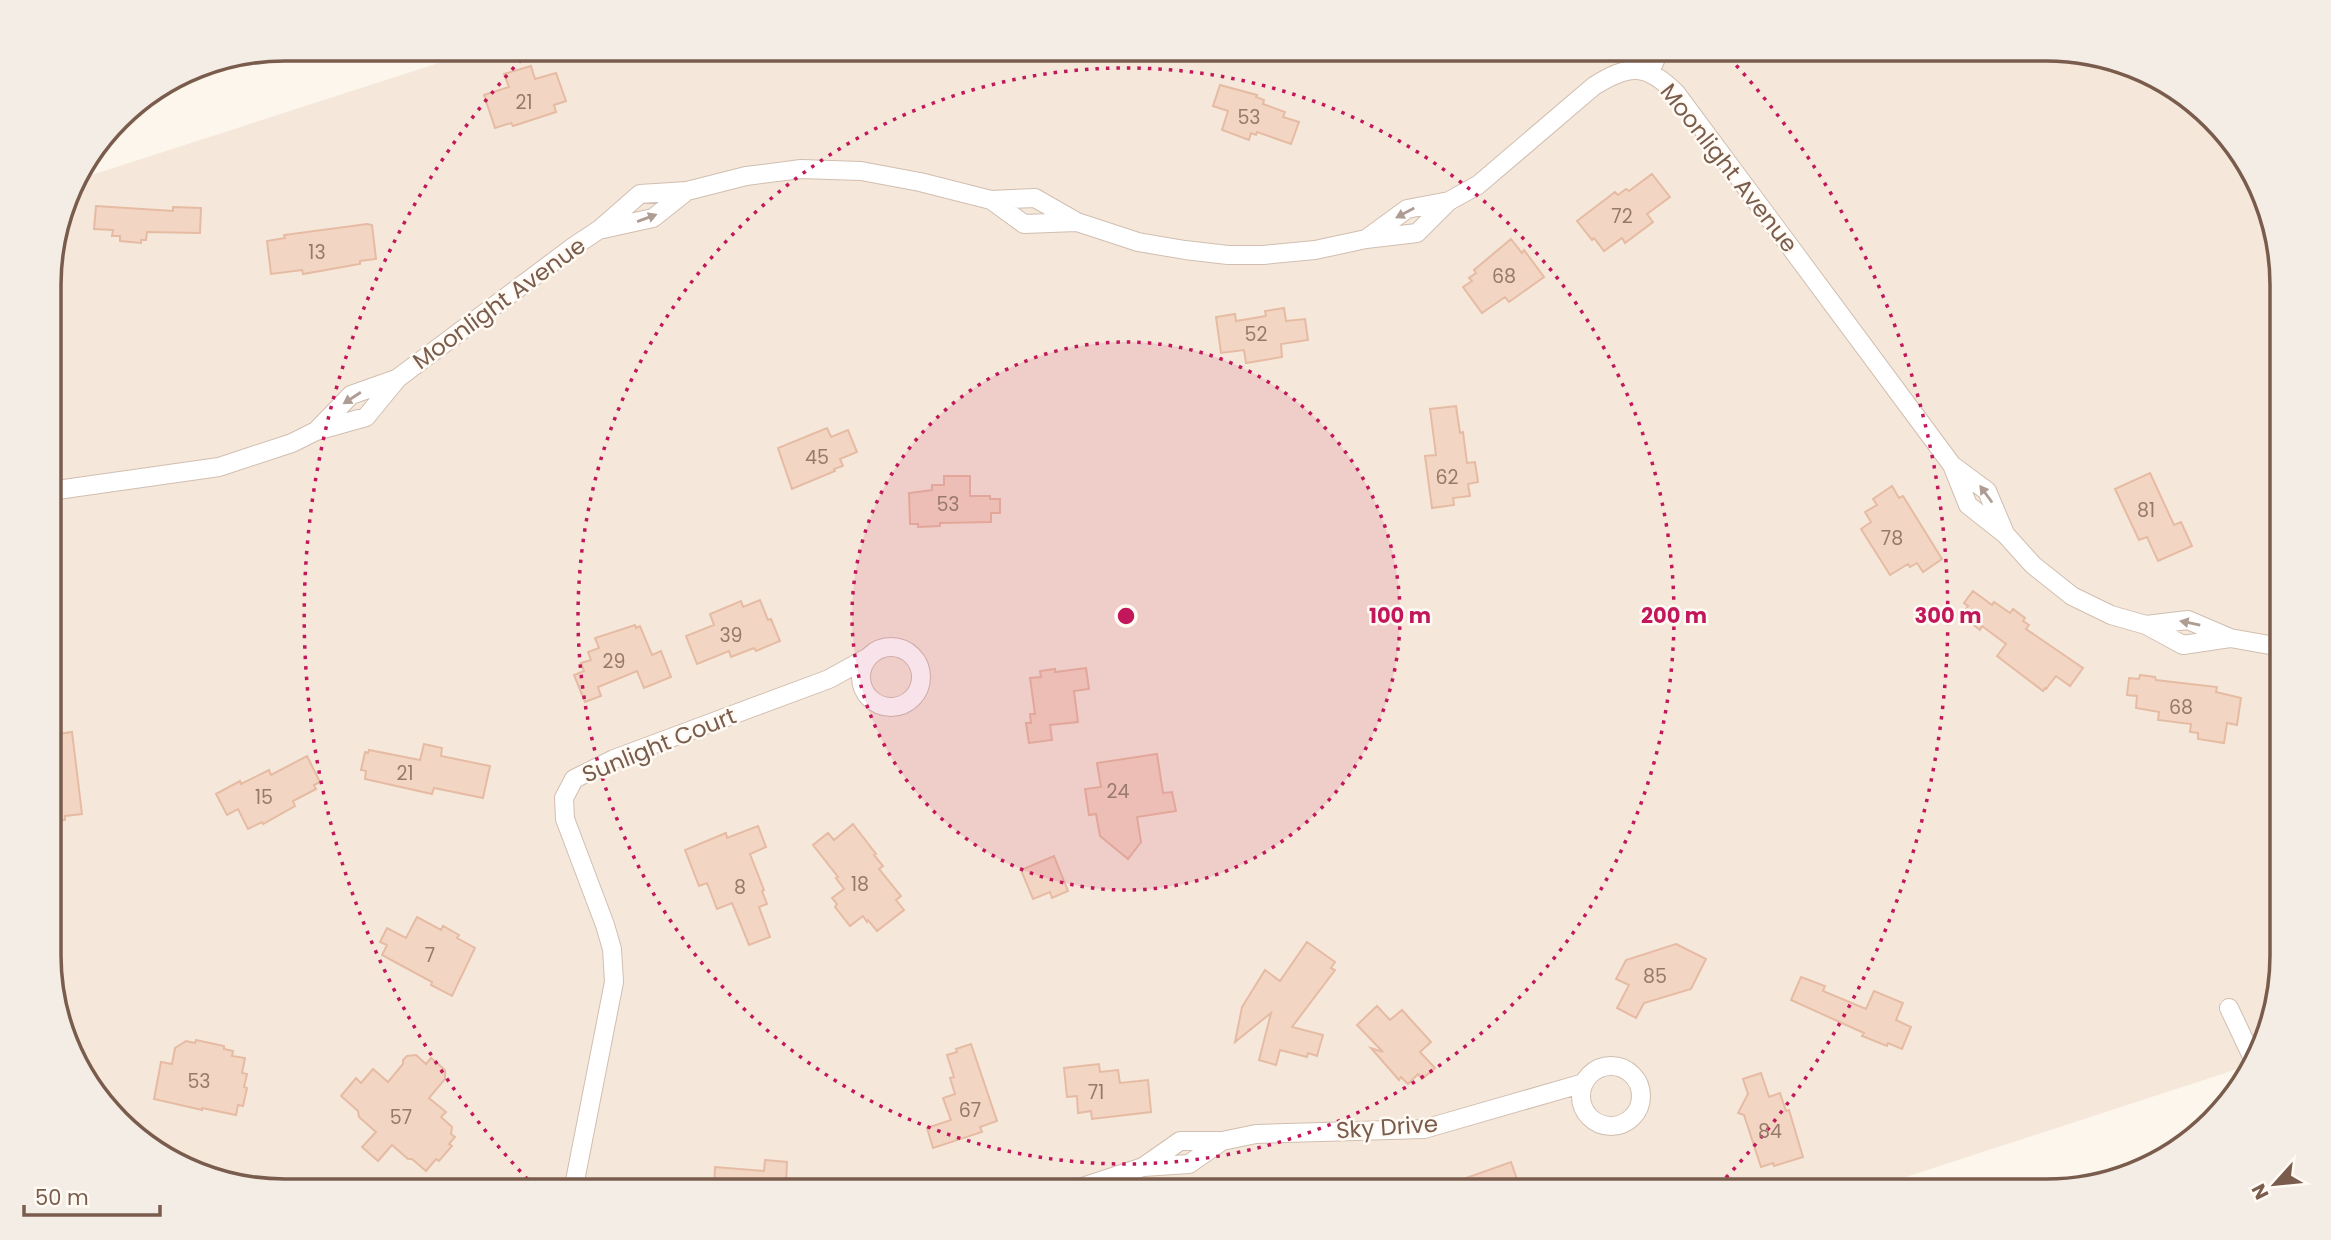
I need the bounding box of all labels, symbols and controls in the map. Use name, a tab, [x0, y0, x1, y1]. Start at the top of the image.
street label: Moonlight Avenue	[1653, 77, 1805, 259]
house number: 21	[515, 89, 533, 116]
house number: 53	[1237, 104, 1261, 131]
house number: 72	[1611, 203, 1633, 230]
one-way arrow	[1394, 206, 1414, 218]
one-way arrow	[637, 212, 658, 223]
street label: Moonlight Avenue	[406, 229, 592, 377]
house number: 13	[308, 239, 326, 266]
house number: 68	[1492, 263, 1516, 290]
house number: 52	[1245, 321, 1268, 348]
one-way arrow	[342, 391, 362, 404]
house number: 45	[805, 444, 829, 471]
house number: 62	[1436, 464, 1459, 491]
one-way arrow	[1979, 485, 1993, 504]
house number: 53	[936, 491, 960, 518]
house number: 81	[2137, 497, 2155, 524]
house number: 78	[1881, 525, 1903, 552]
text: 100 m	[1369, 601, 1431, 630]
text: 200 m	[1641, 601, 1707, 630]
text: 300 m	[1915, 601, 1981, 630]
centre of rings	[1114, 604, 1138, 628]
one-way arrow	[2178, 618, 2200, 629]
house number: 39	[719, 622, 743, 649]
house number: 29	[603, 648, 625, 675]
house number: 68	[2169, 694, 2193, 721]
street label: Sunlight Court	[577, 700, 741, 790]
house number: 21	[396, 760, 414, 787]
house number: 24	[1107, 778, 1129, 805]
house number: 15	[255, 784, 273, 811]
house number: 18	[851, 871, 869, 898]
house number: 8	[734, 874, 746, 901]
house number: 7	[425, 942, 435, 969]
house number: 85	[1643, 963, 1667, 990]
house number: 53	[187, 1068, 211, 1095]
house number: 71	[1088, 1079, 1104, 1106]
house number: 67	[959, 1097, 981, 1124]
house number: 57	[390, 1104, 412, 1131]
street label: Sky Drive	[1335, 1107, 1439, 1147]
house number: 84	[1758, 1118, 1782, 1145]
north arrow	[2240, 1149, 2310, 1219]
scale bar	[24, 1174, 161, 1218]
text: N	[2245, 1179, 2276, 1204]
text: 50 m	[35, 1183, 89, 1212]

